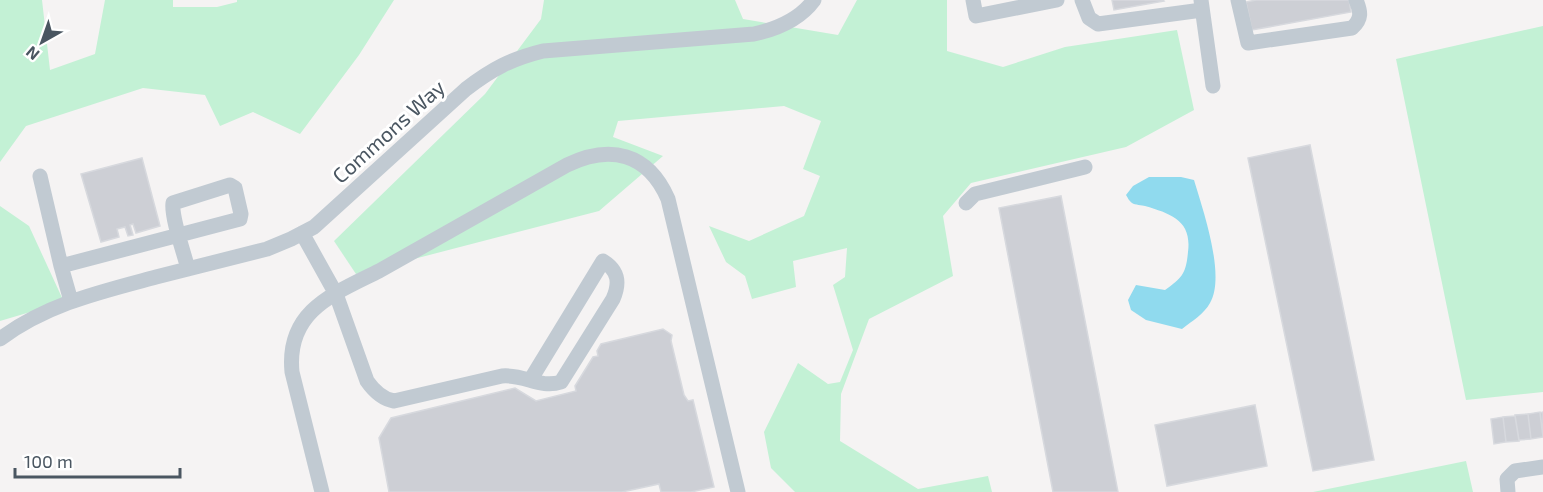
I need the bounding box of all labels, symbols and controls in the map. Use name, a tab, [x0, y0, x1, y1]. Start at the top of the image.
north arrow	[12, 12, 72, 72]
text: N	[22, 43, 43, 65]
street label: Commons Way	[327, 74, 449, 188]
scale bar	[15, 441, 180, 479]
text: 100 m	[24, 450, 73, 472]

